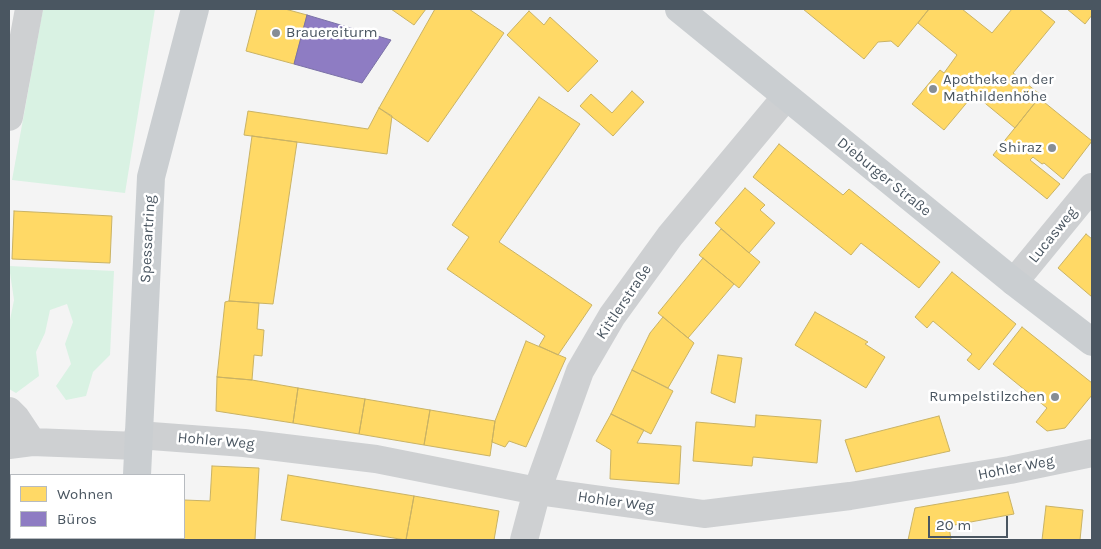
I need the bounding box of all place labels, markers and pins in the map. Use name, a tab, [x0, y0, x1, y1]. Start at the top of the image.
place label: Brauereiturm	[286, 24, 378, 42]
marker: Brauereiturm	[270, 27, 282, 39]
place label: Apotheke an der Mathildenhöhe	[943, 71, 1054, 106]
marker: Apotheke an der Mathildenhöhe	[927, 83, 939, 95]
place label: Shiraz	[999, 139, 1042, 157]
marker: Shiraz	[1046, 142, 1058, 154]
place label: Rumpelstilzchen	[929, 388, 1045, 406]
marker: Rumpelstilzchen	[1049, 391, 1061, 403]

